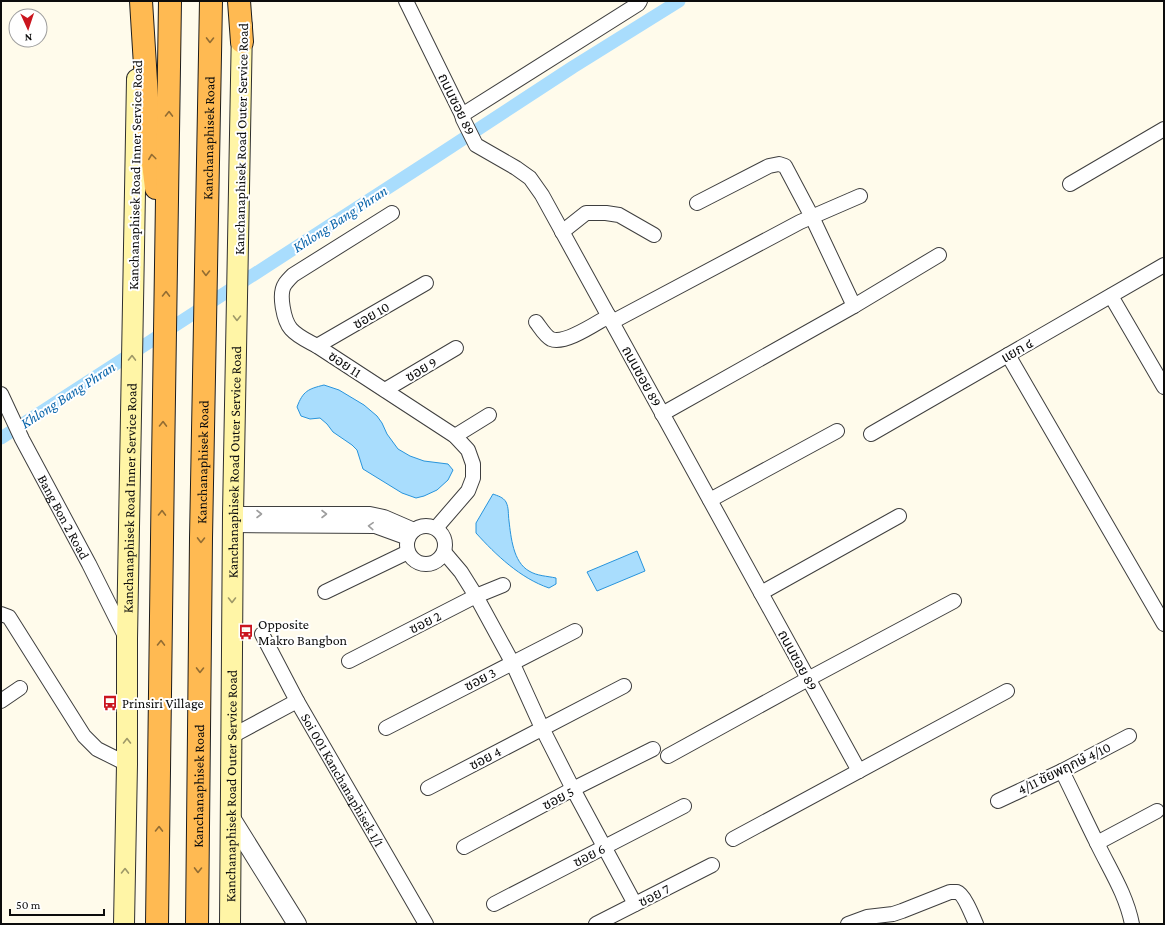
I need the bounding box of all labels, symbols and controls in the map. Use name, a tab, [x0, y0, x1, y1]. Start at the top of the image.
north arrow	[8, 8, 48, 48]
street label: Kanchanaphisek Road Outer Service Road	[231, 22, 251, 255]
text: N	[24, 32, 33, 44]
one-way arrow	[206, 37, 214, 43]
street label: Kanchanaphisek Road Inner Service Road	[125, 59, 145, 290]
street label: ถนนซอย 89	[435, 70, 479, 138]
street label: Kanchanaphisek Road	[199, 76, 218, 200]
one-way arrow	[164, 111, 173, 117]
one-way arrow	[148, 154, 157, 160]
water label: Khlong Bang Phran	[290, 182, 391, 256]
one-way arrow	[202, 270, 210, 276]
one-way arrow	[162, 291, 170, 297]
street label: ซอย 10	[350, 298, 392, 332]
one-way arrow	[233, 315, 241, 321]
street label: แยก ๔	[998, 334, 1036, 366]
street label: ถนนซอย 89	[619, 343, 665, 409]
street label: Kanchanaphisek Road Outer Service Road	[225, 345, 244, 578]
street label: ซอย 11	[326, 347, 365, 381]
street label: ซอย 9	[402, 353, 440, 385]
one-way arrow	[128, 355, 136, 361]
water label: Khlong Bang Phran	[18, 358, 119, 432]
street label: Kanchanaphisek Road Inner Service Road	[119, 382, 140, 613]
street label: Kanchanaphisek Road	[193, 399, 212, 524]
one-way arrow	[159, 421, 167, 427]
street label: Bang Bon 2 Road	[35, 472, 93, 562]
one-way arrow	[158, 510, 166, 516]
one-way arrow	[256, 510, 262, 518]
one-way arrow	[321, 510, 327, 518]
one-way arrow	[368, 522, 374, 531]
one-way arrow	[197, 537, 205, 543]
one-way arrow	[228, 597, 236, 603]
street label: ซอย 2	[406, 607, 444, 637]
place label: Opposite Makro Bangbon	[258, 616, 348, 648]
bus stop icon: Opposite Makro Bangbon	[237, 623, 255, 641]
street label: ถนนซอย 89	[775, 627, 821, 693]
one-way arrow	[157, 640, 165, 646]
street label: ซอย 3	[461, 664, 499, 694]
one-way arrow	[196, 667, 204, 673]
street label: Kanchanaphisek Road Outer Service Road	[222, 669, 240, 902]
bus stop icon: Prinsiri Village	[101, 694, 119, 712]
place label: Prinsiri Village	[122, 695, 204, 711]
street label: Soi 001 Kanchanaphisek 1/1	[298, 710, 388, 850]
street label: Kanchanaphisek Road	[190, 723, 207, 848]
one-way arrow	[123, 738, 131, 744]
street label: 4/11 ชัยพฤกษ์ 4/10	[1015, 739, 1113, 797]
street label: ซอย 4	[466, 743, 504, 773]
street label: ซอย 5	[540, 783, 576, 813]
one-way arrow	[155, 826, 163, 832]
street label: ซอย 6	[570, 840, 608, 870]
one-way arrow	[194, 867, 202, 873]
one-way arrow	[121, 868, 129, 874]
street label: ซอย 7	[636, 880, 673, 910]
scale bar	[10, 891, 104, 917]
text: 50 m	[16, 898, 41, 912]

